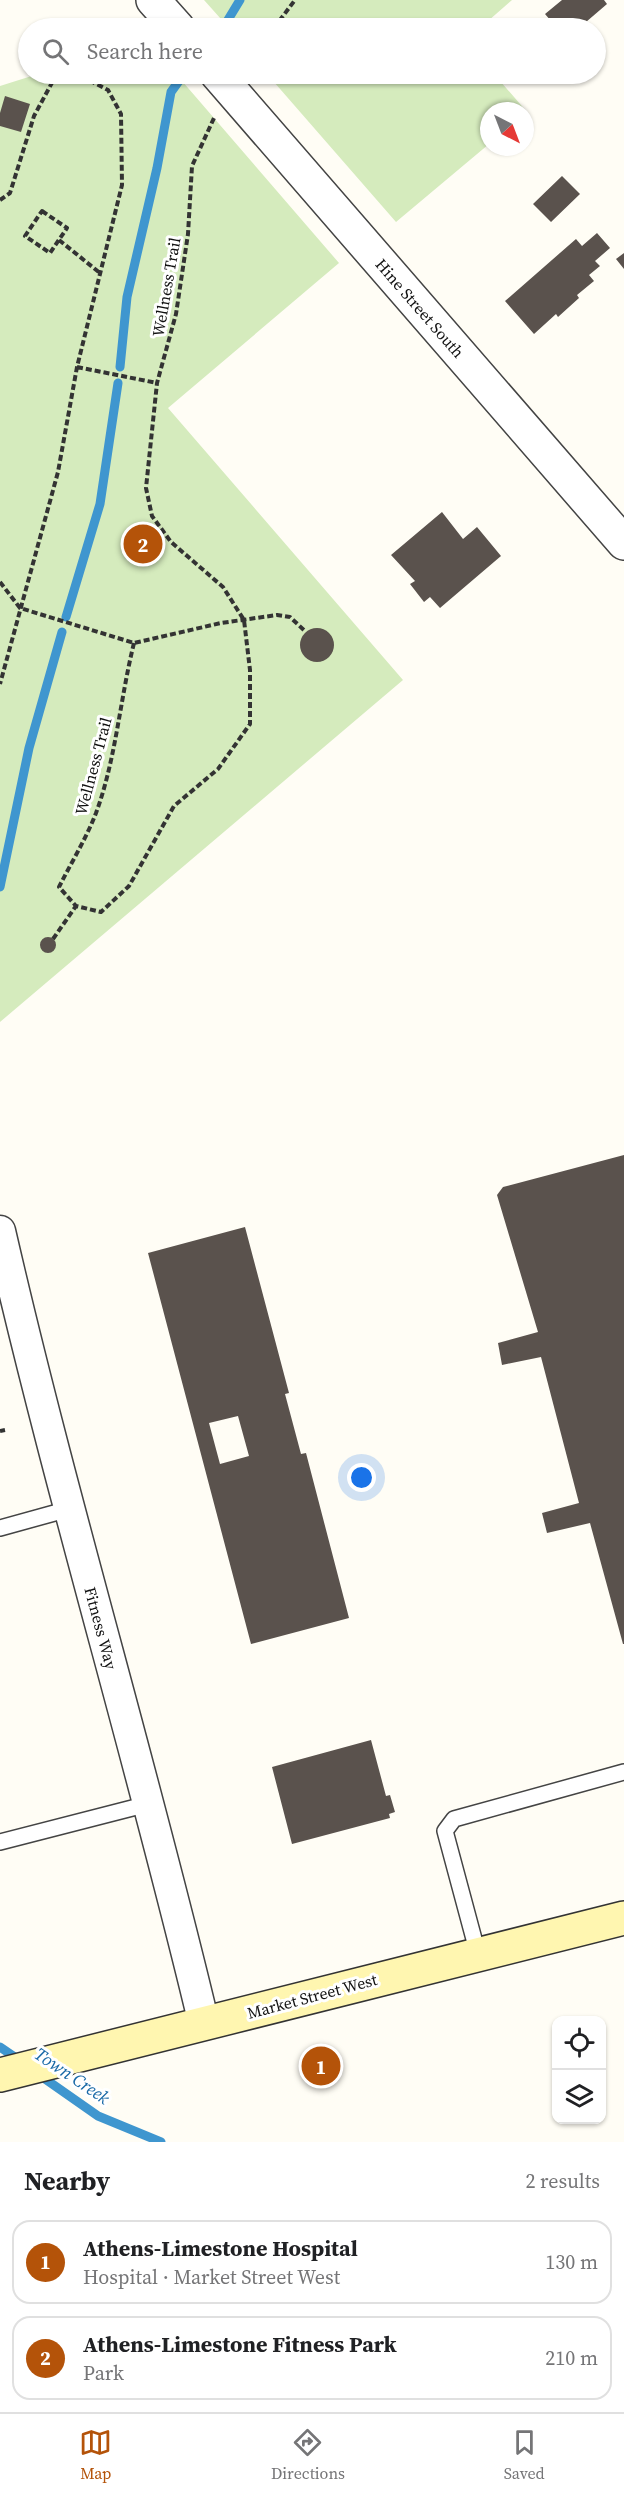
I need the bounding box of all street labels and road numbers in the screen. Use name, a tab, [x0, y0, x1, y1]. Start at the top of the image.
street label: Wellness Trail	[146, 235, 186, 338]
street label: Hine Street South	[371, 254, 470, 363]
street label: Wellness Trail	[69, 714, 117, 817]
street label: Fitness Way	[79, 1584, 123, 1672]
street label: Market Street West	[245, 1968, 380, 2024]

